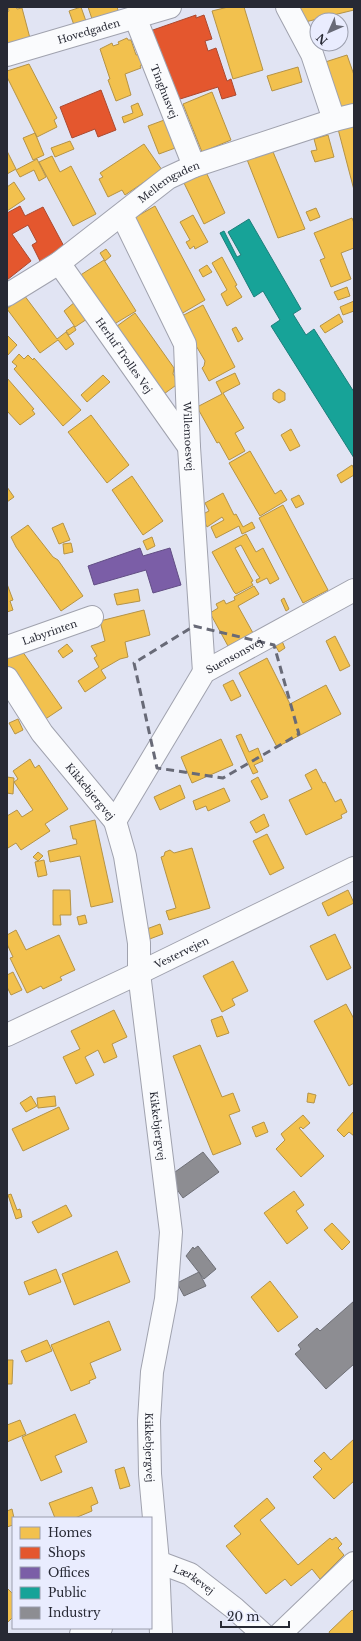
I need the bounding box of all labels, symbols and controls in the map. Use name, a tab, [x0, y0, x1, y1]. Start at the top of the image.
north arrow	[309, 12, 349, 52]
street label: Hovedgaden	[56, 16, 121, 46]
text: N	[313, 30, 331, 48]
street label: Tinghusvej	[148, 63, 181, 120]
street label: Mellemgaden	[135, 158, 201, 206]
street label: Herluf Trolles Vej	[93, 315, 155, 396]
street label: Willemoesvej	[181, 400, 197, 471]
street label: Labyrinten	[20, 616, 79, 648]
street label: Suensonsvej	[204, 635, 265, 676]
street label: Kikkebjergvej	[63, 760, 118, 822]
street label: Vestervejen	[151, 933, 211, 972]
street label: Kikkebjergvej	[147, 1090, 169, 1161]
street label: Kikkebjergvej	[142, 1412, 157, 1483]
legend	[12, 1517, 152, 1629]
text: Homes	[48, 1525, 92, 1540]
text: Shops	[48, 1545, 85, 1560]
street label: Lærkevej	[171, 1562, 217, 1597]
text: Offices	[48, 1565, 90, 1580]
text: Public	[48, 1585, 87, 1600]
scale bar	[221, 1603, 289, 1629]
text: Industry	[48, 1605, 101, 1620]
text: 20 m	[227, 1609, 259, 1624]

